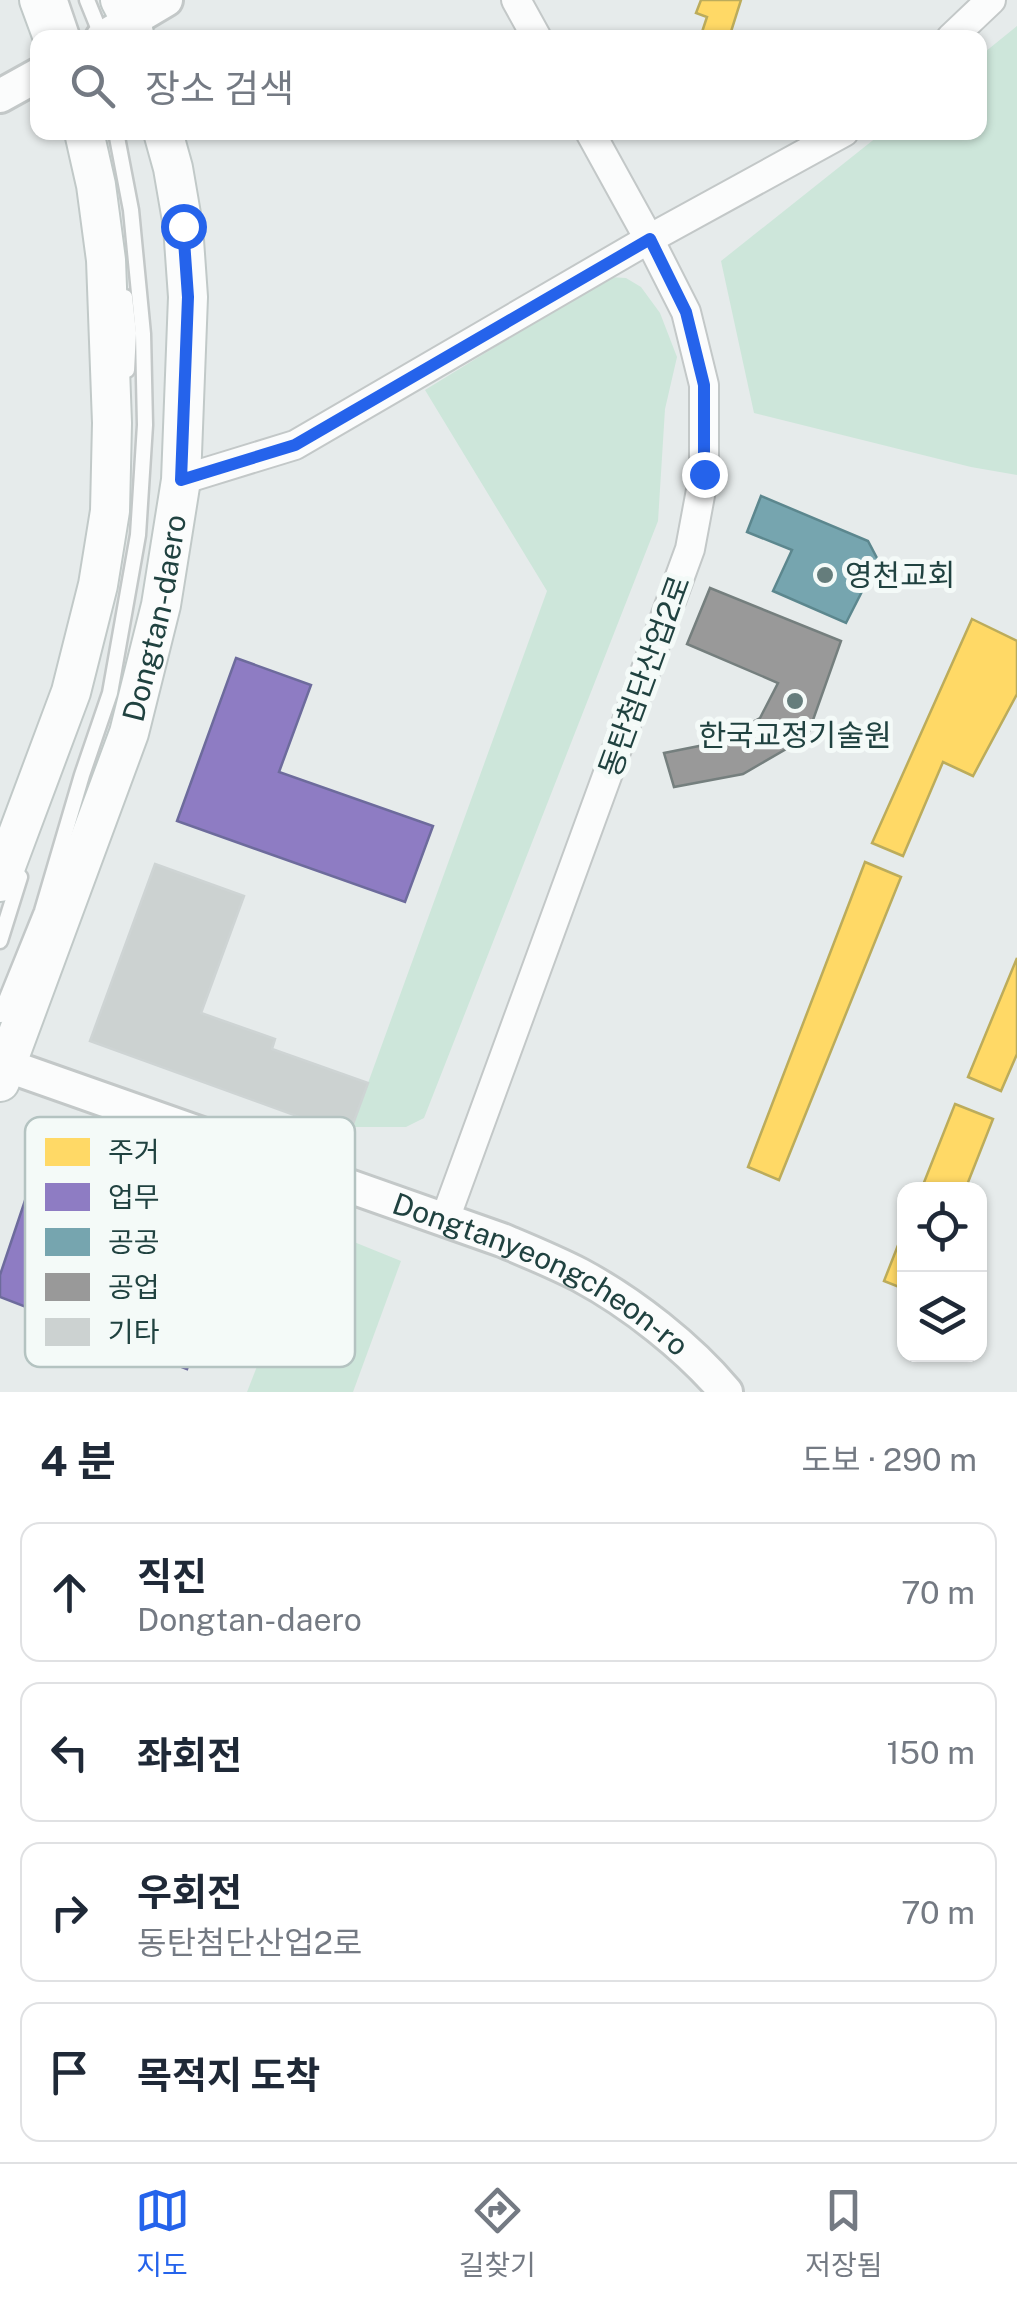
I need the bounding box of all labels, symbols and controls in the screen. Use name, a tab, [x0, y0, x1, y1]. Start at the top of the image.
search box	[30, 30, 987, 140]
icon: search	[65, 58, 120, 113]
text: 장소 검색	[145, 66, 294, 111]
route start	[161, 204, 207, 250]
route end	[682, 452, 728, 498]
street label: Dongtan-daero	[115, 512, 193, 725]
place label: 영천교회	[845, 557, 955, 593]
marker: 영천교회	[814, 564, 836, 586]
street label: 동탄첨단산업2로	[591, 571, 697, 781]
marker: 한국교정기술원	[784, 690, 806, 712]
place label: 한국교정기술원	[698, 717, 892, 753]
legend	[25, 1117, 355, 1367]
text: 주거	[108, 1135, 160, 1168]
text: 업무	[108, 1180, 160, 1213]
map controls	[897, 1182, 987, 1362]
button: locate	[897, 1182, 987, 1272]
street label: Dongtanyeongcheon-ro	[388, 1185, 696, 1363]
text: 공공	[108, 1225, 160, 1258]
text: 공업	[108, 1270, 160, 1303]
button: layers	[897, 1272, 987, 1362]
text: 기타	[108, 1315, 160, 1348]
text: 4 분	[40, 1436, 116, 1485]
text: 도보 · 290 m	[802, 1441, 977, 1478]
text: 직진	[137, 1554, 207, 1599]
icon: ahead	[42, 1565, 97, 1620]
text: 70 m	[901, 1574, 975, 1611]
text: Dongtan-daero	[137, 1601, 362, 1638]
icon: left	[42, 1725, 97, 1780]
text: 좌회전	[137, 1733, 242, 1778]
text: 150 m	[886, 1734, 975, 1771]
text: 우회전	[137, 1870, 242, 1915]
icon: right	[42, 1885, 97, 1940]
text: 70 m	[901, 1894, 975, 1931]
text: 동탄첨단산업2로	[137, 1924, 362, 1961]
icon: arrive	[42, 2045, 97, 2100]
text: 목적지 도착	[137, 2053, 320, 2098]
tab: 지도	[135, 2183, 190, 2283]
tab: 길찾기	[459, 2183, 536, 2283]
tab: 저장됨	[805, 2183, 882, 2283]

